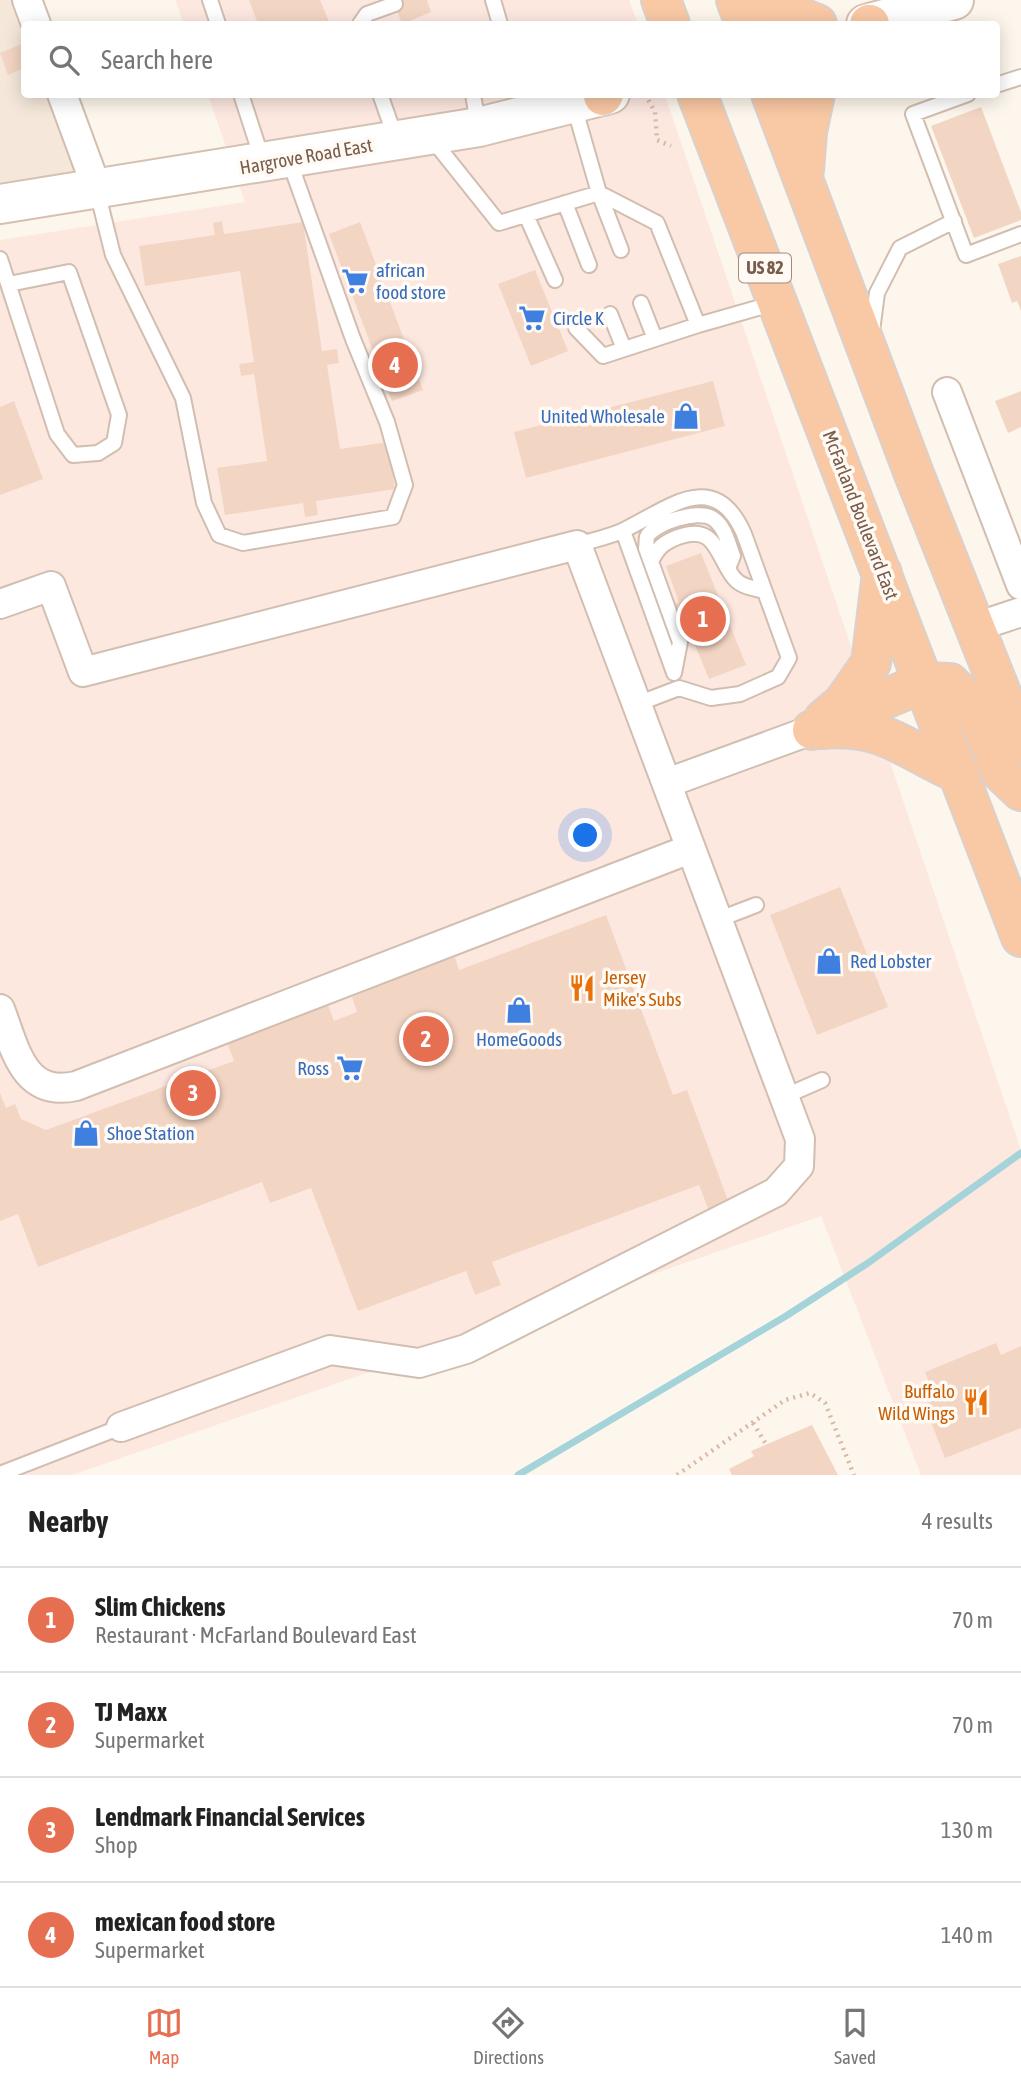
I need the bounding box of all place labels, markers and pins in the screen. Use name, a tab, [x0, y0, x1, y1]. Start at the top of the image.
place label: african food store	[376, 259, 446, 303]
supermarket icon: african food store	[340, 266, 370, 296]
supermarket icon: Circle K	[517, 303, 547, 333]
place label: Circle K	[553, 307, 605, 329]
pin: 4	[372, 339, 418, 391]
shop icon: United Wholesale	[671, 401, 701, 431]
place label: United Wholesale	[540, 405, 665, 427]
pin: 1	[680, 593, 726, 645]
shop icon: Red Lobster	[814, 946, 844, 976]
place label: Red Lobster	[850, 950, 932, 972]
place label: Jersey Mike's Subs	[603, 966, 682, 1010]
restaurant icon: Jersey Mike's Subs	[567, 973, 597, 1003]
shop icon: HomeGoods	[504, 995, 534, 1025]
pin: 2	[403, 1013, 449, 1065]
place label: HomeGoods	[476, 1028, 562, 1050]
supermarket icon: Ross	[335, 1053, 365, 1083]
place label: Ross	[297, 1057, 329, 1079]
pin: 3	[170, 1067, 216, 1119]
shop icon: Shoe Station	[71, 1118, 101, 1148]
place label: Shoe Station	[107, 1122, 195, 1144]
place label: Buffalo Wild Wings	[878, 1380, 955, 1424]
restaurant icon: Buffalo Wild Wings	[961, 1387, 991, 1417]

